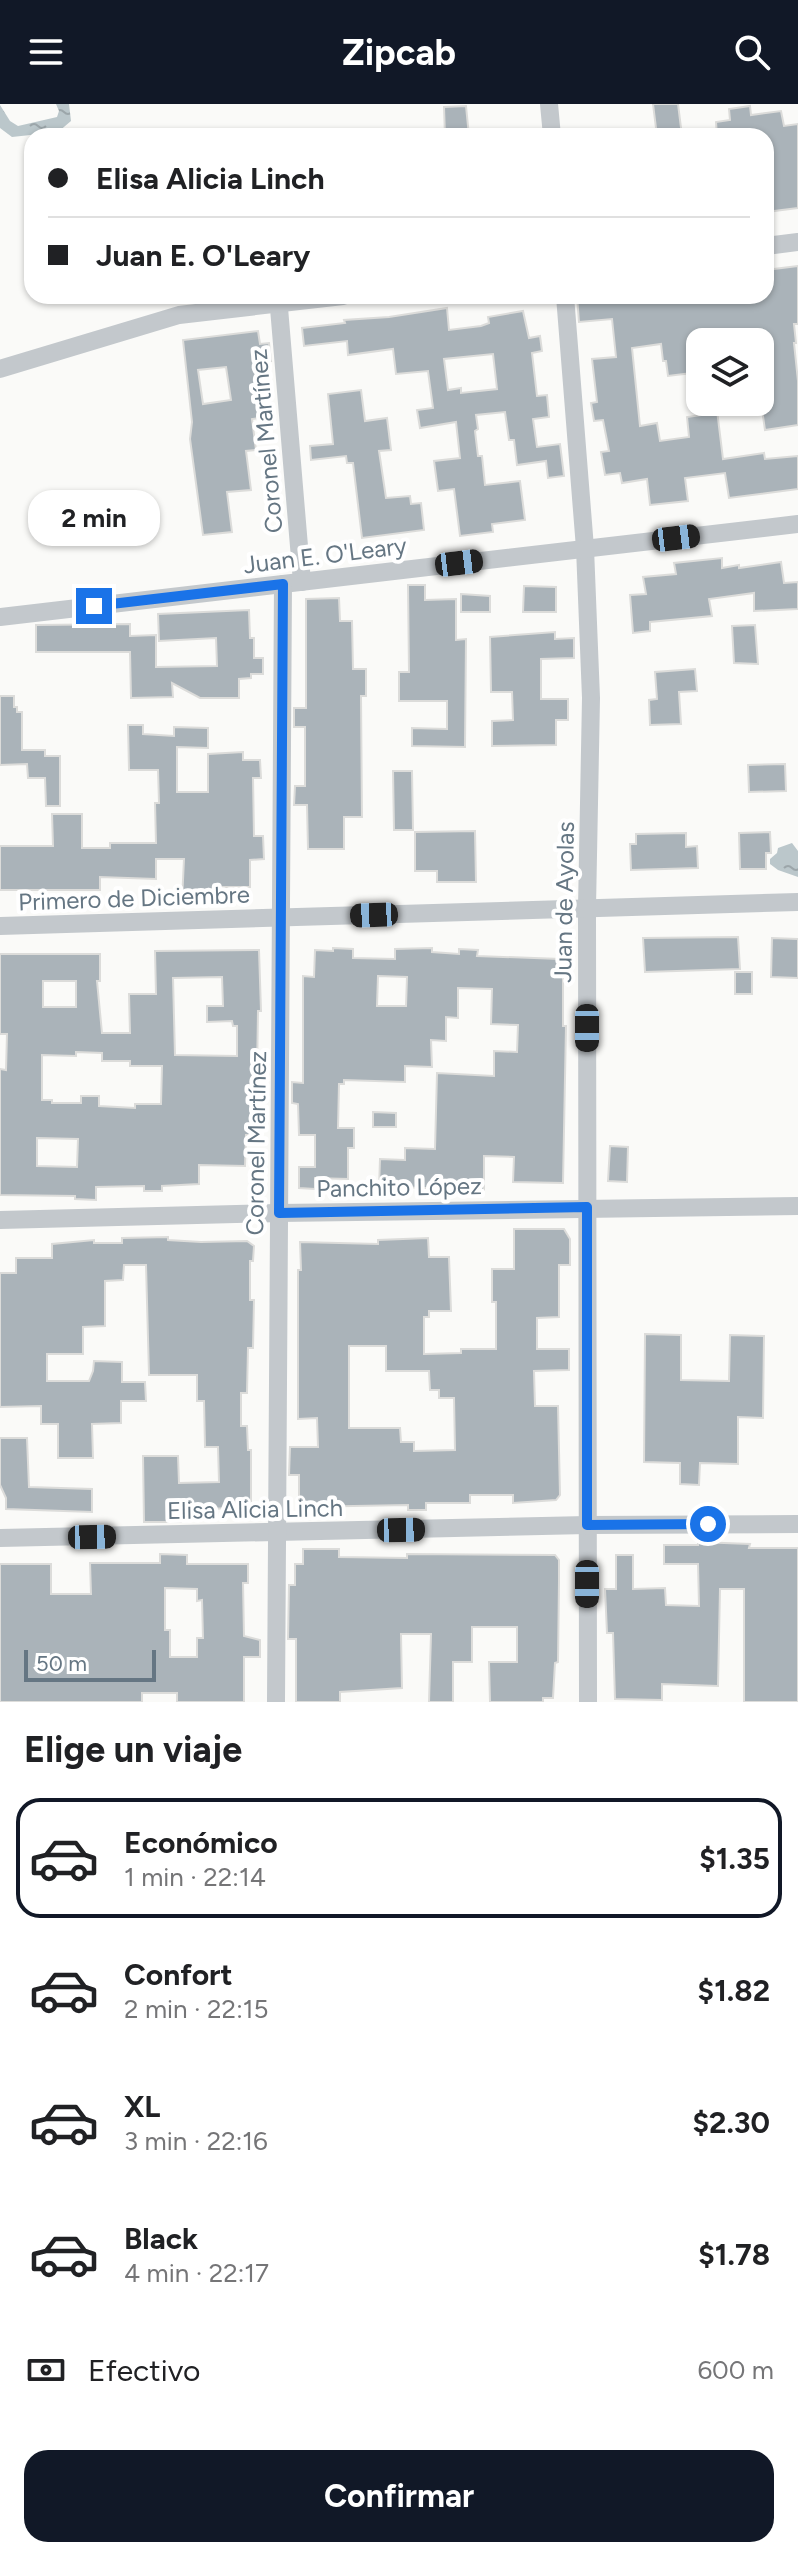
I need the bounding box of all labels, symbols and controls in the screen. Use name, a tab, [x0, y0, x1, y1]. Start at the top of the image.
icon: menu	[24, 30, 68, 74]
icon: search	[730, 30, 774, 74]
text: Zipcab	[342, 31, 456, 74]
text: Elisa Alicia Linch	[96, 160, 325, 197]
text: Juan E. O'Leary	[96, 237, 310, 274]
map controls	[686, 328, 774, 416]
button: layers	[686, 328, 774, 416]
street label: Coronel Martínez	[244, 348, 288, 534]
callout: 2 min	[28, 490, 160, 546]
text: 2 min	[61, 502, 127, 534]
car	[651, 523, 701, 553]
street label: Juan E. O'Leary	[242, 531, 409, 579]
car	[434, 548, 484, 578]
route end	[76, 588, 112, 624]
street label: Juan de Ayolas	[548, 821, 580, 983]
street label: Primero de Diciembre	[18, 879, 250, 917]
car	[350, 902, 398, 928]
car	[575, 1004, 599, 1052]
street label: Coronel Martínez	[240, 1050, 272, 1236]
street label: Panchito López	[316, 1171, 482, 1203]
street label: Elisa Alicia Linch	[167, 1493, 343, 1525]
route start	[690, 1506, 726, 1542]
car	[377, 1518, 425, 1542]
car	[68, 1525, 116, 1549]
car	[575, 1560, 599, 1608]
scale bar	[24, 1646, 156, 1682]
text: 50 m	[36, 1650, 87, 1677]
text: Elige un viaje	[24, 1728, 242, 1771]
icon: car	[28, 1822, 100, 1894]
text: Económico	[124, 1824, 278, 1861]
text: $1.35	[699, 1840, 770, 1877]
text: 1 min · 22:14	[124, 1861, 266, 1893]
icon: car	[28, 1954, 100, 2026]
text: Confort	[124, 1956, 233, 1993]
text: $1.82	[698, 1972, 770, 2009]
text: 2 min · 22:15	[124, 1993, 268, 2025]
icon: car	[28, 2086, 100, 2158]
text: XL	[124, 2088, 160, 2125]
text: $2.30	[692, 2104, 770, 2141]
text: 3 min · 22:16	[124, 2125, 268, 2157]
icon: car	[28, 2218, 100, 2290]
text: Black	[124, 2220, 198, 2257]
text: $1.78	[698, 2236, 770, 2273]
text: 4 min · 22:17	[124, 2257, 269, 2289]
icon: cash	[24, 2348, 68, 2392]
text: Efectivo	[88, 2352, 200, 2389]
text: 600 m	[697, 2354, 774, 2386]
button: Confirmar	[24, 2450, 774, 2542]

